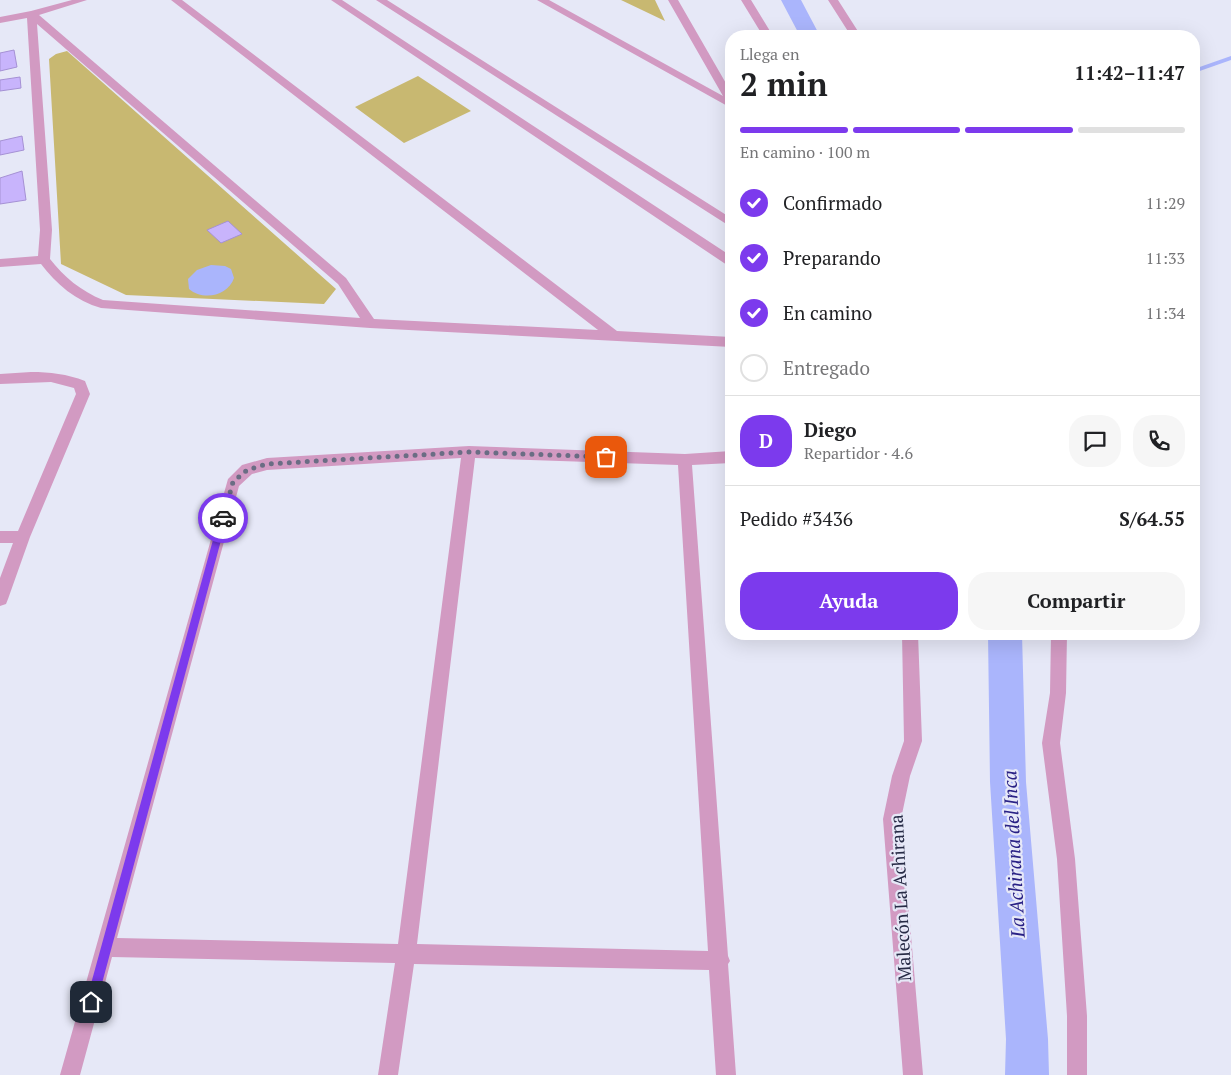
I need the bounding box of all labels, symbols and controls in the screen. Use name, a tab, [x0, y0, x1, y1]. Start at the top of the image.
text: Llega en	[740, 43, 800, 65]
text: 11:42–11:47	[1074, 60, 1185, 85]
text: 2 min	[740, 63, 828, 105]
text: En camino · 100 m	[740, 141, 870, 163]
icon: check	[740, 189, 768, 217]
text: Confirmado	[783, 190, 882, 215]
text: 11:29	[1146, 192, 1185, 214]
icon: check	[740, 244, 768, 272]
text: Preparando	[783, 245, 881, 270]
text: 11:33	[1146, 247, 1185, 269]
icon: check	[740, 299, 768, 327]
text: En camino	[783, 300, 872, 325]
text: 11:34	[1146, 302, 1185, 324]
text: Entregado	[783, 355, 870, 380]
button: chat	[1069, 415, 1121, 467]
button: phone	[1133, 415, 1185, 467]
text: Diego	[804, 417, 857, 442]
text: D	[759, 428, 773, 453]
pin	[585, 436, 627, 478]
text: Repartidor · 4.6	[804, 442, 913, 464]
icon: bag	[592, 443, 620, 471]
courier	[198, 493, 248, 543]
icon: car	[209, 504, 237, 532]
text: Pedido #3436	[740, 506, 853, 531]
text: S/64.55	[1119, 506, 1185, 531]
button: Ayuda	[740, 572, 958, 630]
button: Compartir	[968, 572, 1185, 630]
water label: La Achirana del Inca	[996, 770, 1030, 939]
street label: Malecón La Achirana	[884, 814, 916, 982]
pin	[70, 981, 112, 1023]
icon: home	[77, 988, 105, 1016]

